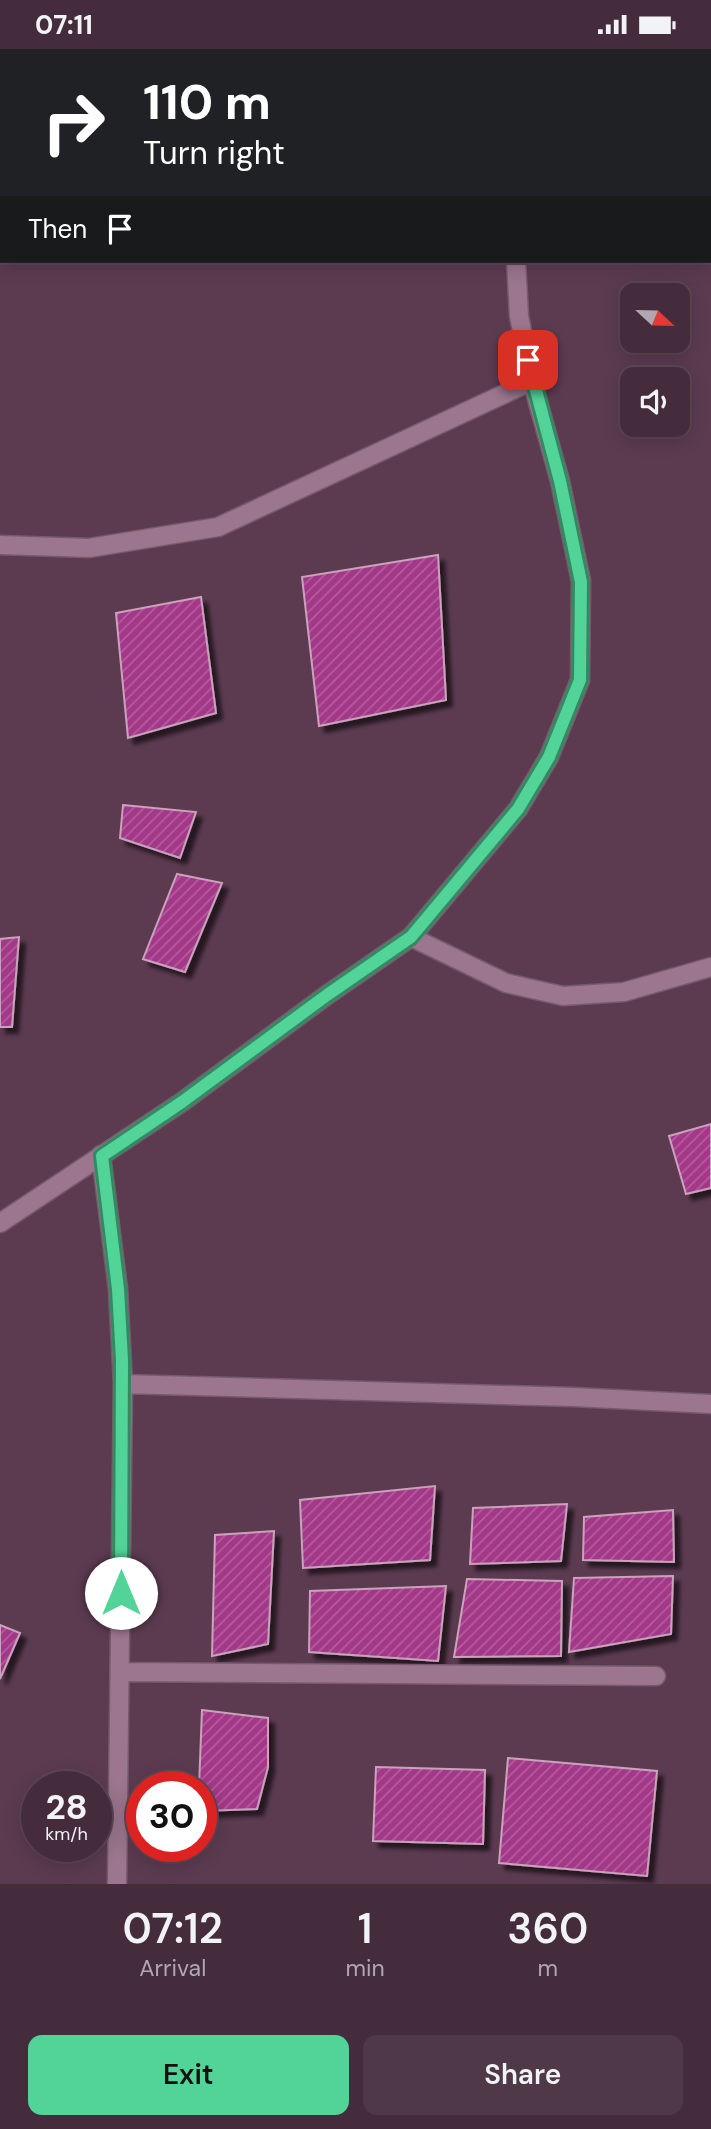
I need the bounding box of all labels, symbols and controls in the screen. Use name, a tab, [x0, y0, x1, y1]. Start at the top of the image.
text: 07:11	[35, 8, 93, 42]
text: 110 m	[143, 70, 271, 134]
icon: right	[28, 77, 119, 168]
text: Turn right	[143, 132, 285, 174]
icon: arrive	[101, 210, 139, 248]
text: Then	[28, 212, 87, 246]
north arrow	[620, 283, 690, 353]
map controls	[620, 283, 690, 437]
pin	[498, 330, 558, 390]
icon: arrive	[509, 341, 547, 379]
button: sound	[620, 367, 690, 437]
position arrow	[84, 1556, 158, 1630]
speed limit sign: 30	[126, 1771, 217, 1862]
text: 28	[45, 1784, 88, 1830]
text: km/h	[45, 1822, 88, 1846]
text: 07:12	[123, 1901, 223, 1956]
text: 1	[358, 1901, 372, 1956]
text: 360	[507, 1901, 588, 1956]
text: Arrival	[139, 1953, 206, 1983]
text: min	[346, 1953, 385, 1983]
text: m	[538, 1953, 558, 1983]
button: Exit	[28, 2035, 349, 2115]
button: Share	[363, 2035, 683, 2115]

